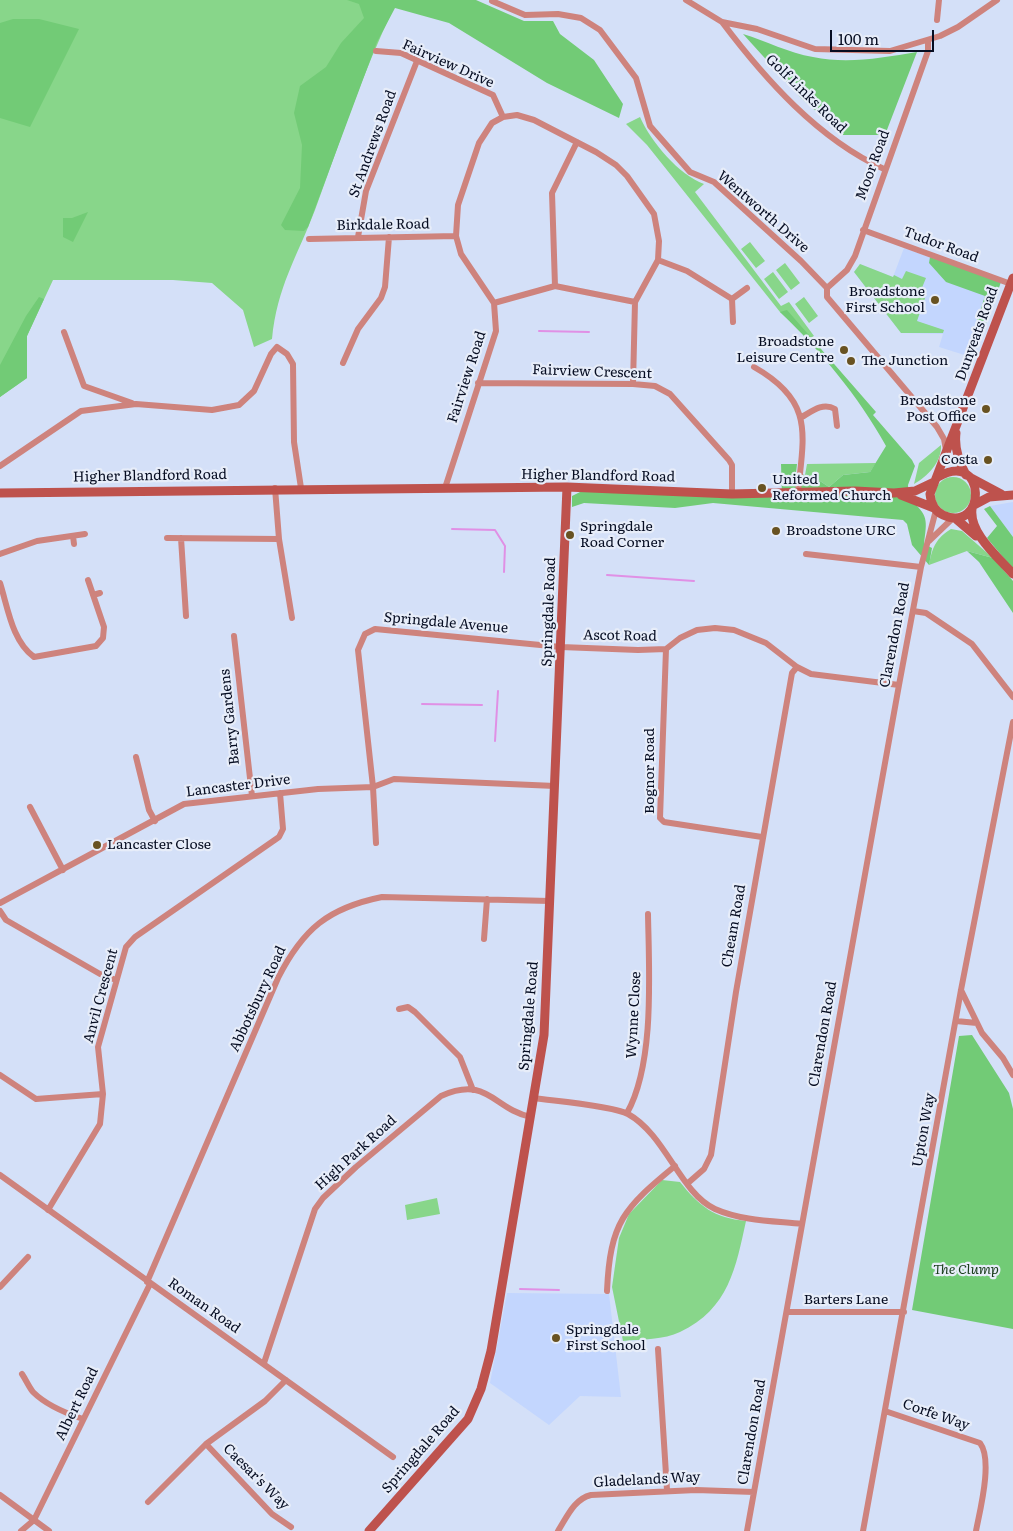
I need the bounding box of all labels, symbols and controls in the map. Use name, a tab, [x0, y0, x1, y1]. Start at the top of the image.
scale bar	[833, 20, 937, 52]
text: 100 m	[838, 27, 879, 50]
street label: Fairview Drive	[400, 36, 496, 92]
street label: Golf Links Road	[762, 51, 850, 137]
street label: St Andrews Road	[346, 88, 400, 200]
street label: Moor Road	[853, 128, 893, 202]
street label: Wentworth Drive	[714, 167, 812, 257]
street label: Birkdale Road	[336, 216, 430, 234]
street label: Tudor Road	[901, 224, 981, 266]
place label: Broadstone First School	[845, 284, 925, 316]
street label: Dunyeats Road	[952, 285, 1002, 383]
marker: Broadstone First School	[929, 294, 941, 306]
street label: Fairview Road	[444, 329, 490, 425]
place label: Broadstone Leisure Centre	[737, 334, 834, 367]
marker: Broadstone Leisure Centre	[838, 344, 850, 356]
place label: The Junction	[861, 353, 948, 369]
marker: The Junction	[845, 355, 857, 367]
street label: Fairview Crescent	[532, 362, 652, 382]
place label: Broadstone Post Office	[900, 393, 976, 426]
marker: Broadstone Post Office	[980, 403, 992, 415]
place label: Costa	[941, 452, 978, 468]
marker: Costa	[982, 454, 994, 466]
street label: Higher Blandford Road	[73, 466, 227, 486]
street label: Higher Blandford Road	[521, 466, 675, 486]
place label: United Reformed Church	[772, 472, 891, 504]
marker: United Reformed Church	[756, 482, 768, 494]
place label: Springdale Road Corner	[580, 519, 664, 552]
place label: Broadstone URC	[786, 523, 896, 539]
marker: Broadstone URC	[770, 525, 782, 537]
marker: Springdale Road Corner	[564, 529, 576, 541]
street label: Springdale Road	[539, 557, 559, 667]
street label: Clarendon Road	[877, 581, 913, 689]
street label: Springdale Avenue	[383, 609, 509, 637]
street label: Ascot Road	[583, 627, 657, 645]
street label: Barry Gardens	[217, 668, 243, 766]
street label: Bognor Road	[642, 728, 658, 814]
street label: Lancaster Drive	[185, 771, 291, 801]
place label: Lancaster Close	[107, 837, 211, 853]
marker: Lancaster Close	[91, 839, 103, 851]
street label: Cheam Road	[718, 883, 750, 969]
street label: Abbotsbury Road	[226, 943, 290, 1055]
street label: Anvil Crescent	[80, 947, 122, 1045]
street label: Springdale Road	[516, 961, 542, 1071]
street label: Wynne Close	[623, 971, 645, 1059]
street label: Clarendon Road	[805, 980, 841, 1088]
street label: Upton Way	[909, 1092, 939, 1168]
street label: High Park Road	[312, 1112, 400, 1194]
park label: The Clump	[933, 1262, 999, 1278]
street label: Roman Road	[164, 1275, 244, 1337]
street label: Barters Lane	[804, 1292, 888, 1308]
place label: Springdale First School	[566, 1322, 646, 1354]
marker: Springdale First School	[550, 1332, 562, 1344]
street label: Albert Road	[52, 1365, 102, 1443]
street label: Clarendon Road	[734, 1378, 770, 1486]
street label: Corfe Way	[900, 1396, 972, 1434]
street label: Springdale Road	[379, 1403, 463, 1497]
street label: Caesar's Way	[220, 1441, 292, 1513]
street label: Gladelands Way	[593, 1469, 701, 1491]

